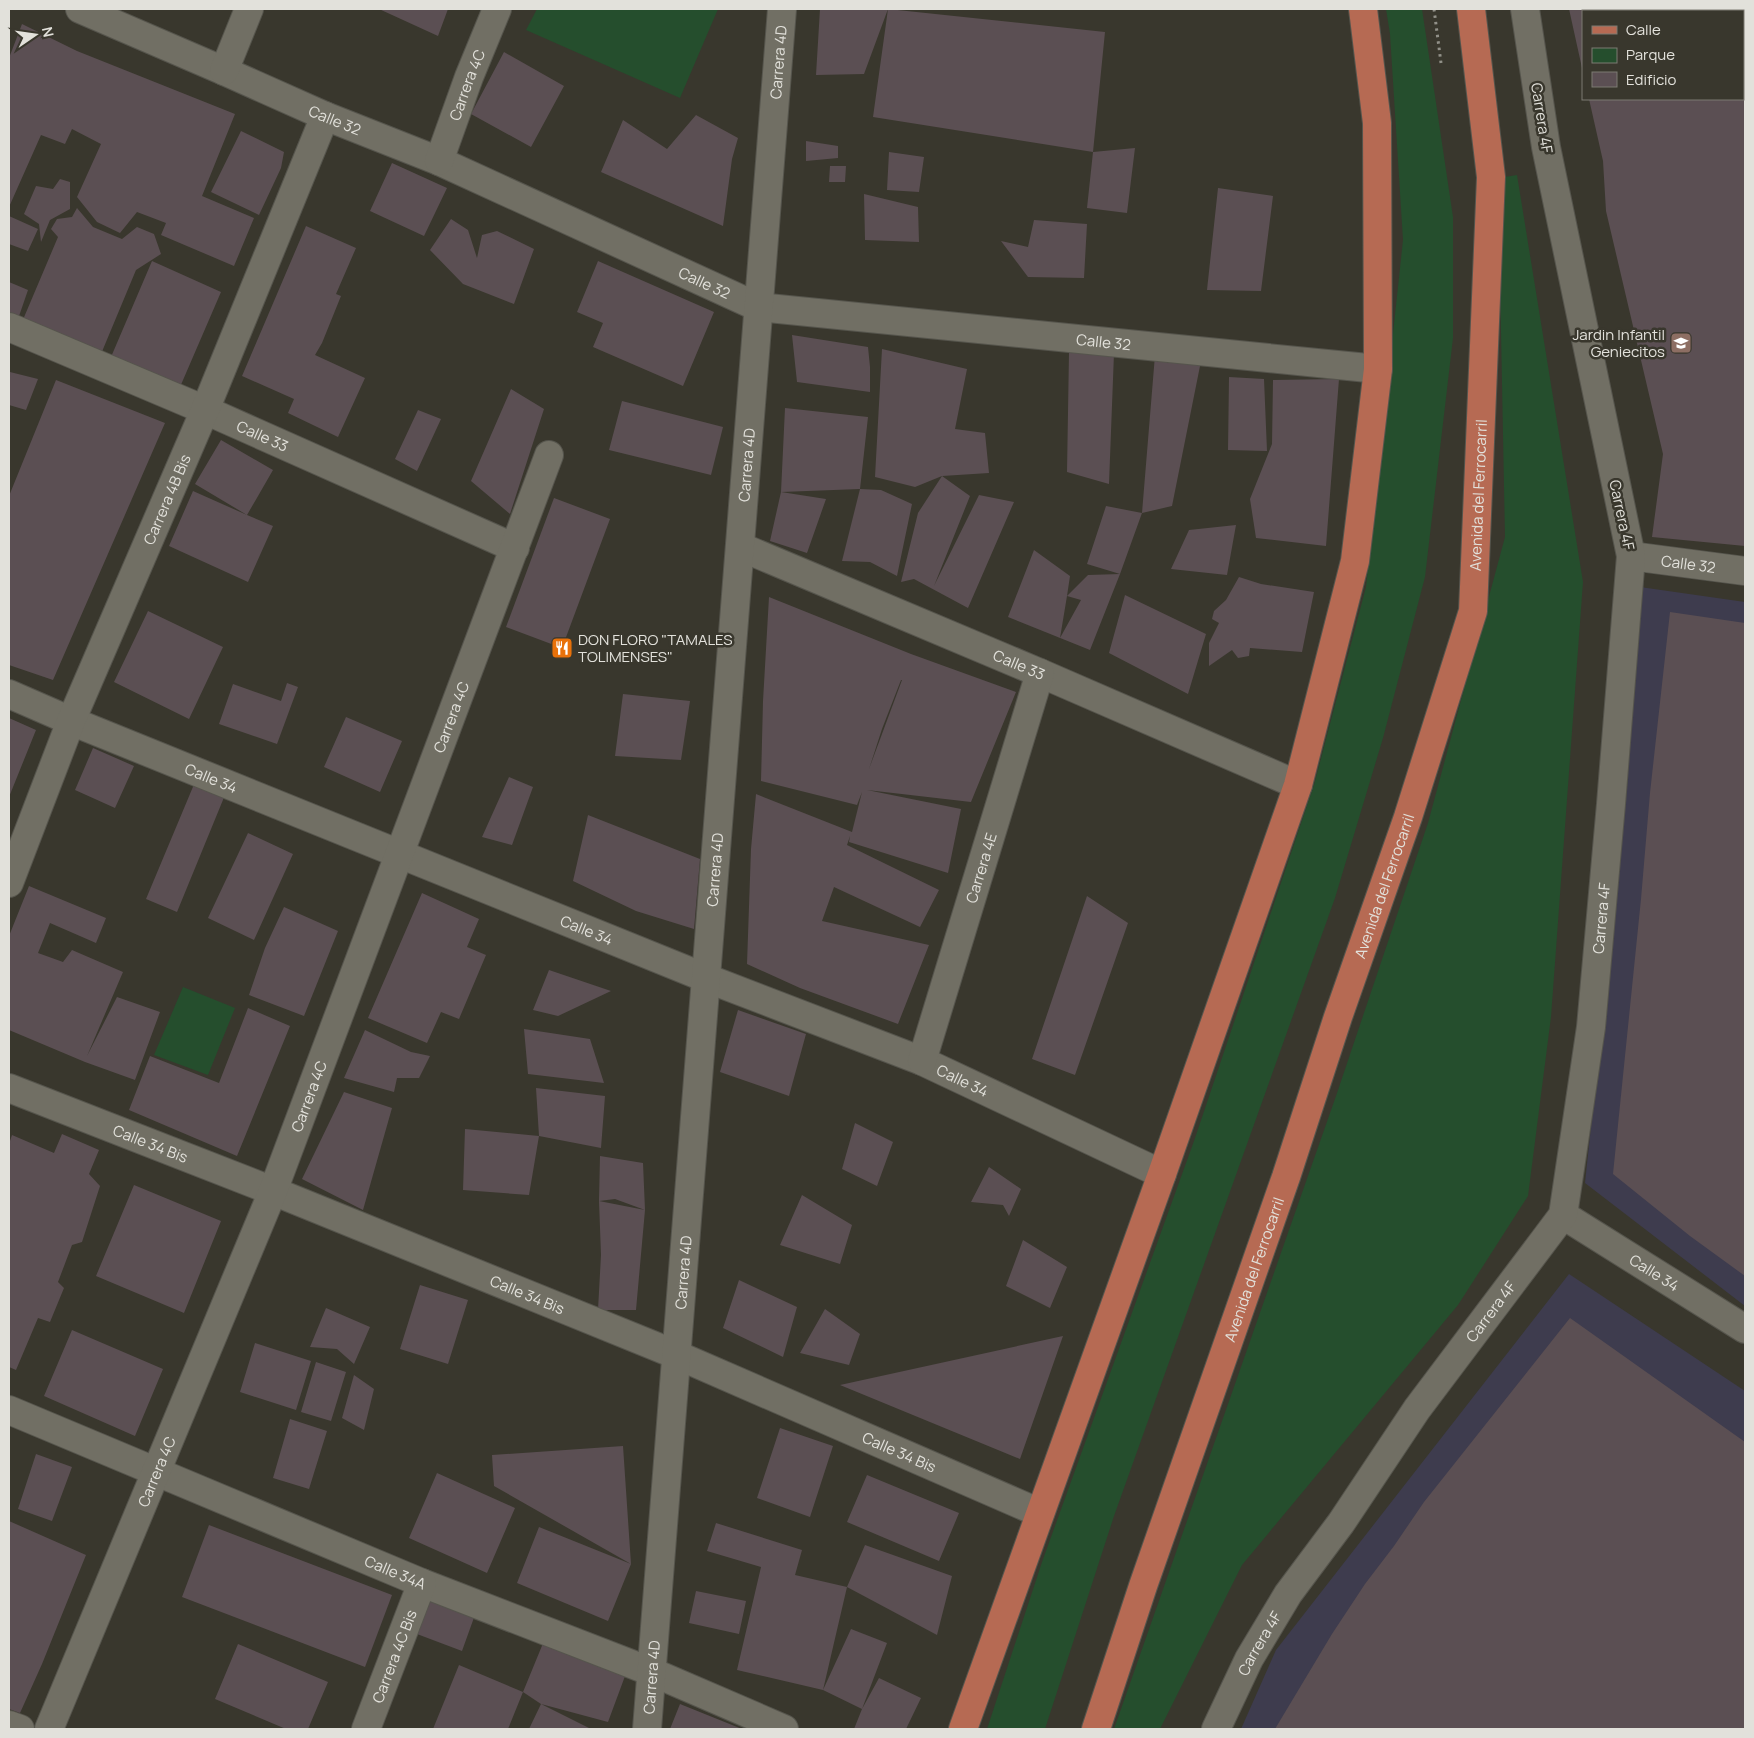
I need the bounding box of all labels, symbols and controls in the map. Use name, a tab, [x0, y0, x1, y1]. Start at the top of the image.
north arrow	[10, 10, 60, 60]
legend	[1582, 10, 1744, 100]
text: Calle	[1626, 19, 1661, 40]
street label: Carrera 4D	[764, 24, 791, 100]
text: N	[38, 25, 59, 39]
text: Parque	[1626, 44, 1675, 65]
street label: Carrera 4C	[444, 46, 490, 123]
text: Edificio	[1626, 69, 1677, 90]
street label: Carrera 4F	[1526, 81, 1558, 155]
street label: Calle 32	[305, 100, 364, 140]
street label: Calle 32	[675, 262, 734, 303]
place label: Jardin Infantil Geniecitos	[1572, 324, 1665, 362]
street label: Calle 32	[1075, 328, 1132, 355]
school or university icon: Jardin Infantil Geniecitos	[1669, 331, 1693, 355]
street label: Calle 33	[234, 415, 292, 456]
street label: Avenida del Ferrocarril	[1464, 419, 1491, 571]
street label: Carrera 4D	[733, 427, 760, 503]
street label: Carrera 4B Bis	[138, 451, 195, 548]
street label: Carrera 4F	[1604, 478, 1640, 553]
street label: Calle 32	[1660, 550, 1717, 578]
place label: DON FLORO "TAMALES TOLIMENSES"	[578, 629, 732, 667]
restaurant icon: DON FLORO "TAMALES TOLIMENSES"	[550, 636, 574, 660]
street label: Calle 33	[990, 644, 1049, 685]
street label: Carrera 4C	[428, 678, 474, 756]
street label: Calle 34	[182, 758, 241, 798]
street label: Avenida del Ferrocarril	[1349, 811, 1419, 961]
street label: Carrera 4E	[960, 830, 1001, 905]
street label: Carrera 4D	[701, 832, 728, 907]
street label: Carrera 4F	[1587, 881, 1614, 955]
street label: Calle 34	[557, 910, 616, 950]
street label: Carrera 4C	[286, 1057, 332, 1135]
street label: Calle 34	[933, 1059, 992, 1101]
street label: Calle 34 Bis	[110, 1119, 191, 1167]
street label: Avenida del Ferrocarril	[1219, 1194, 1289, 1344]
street label: Carrera 4D	[669, 1235, 696, 1310]
street label: Calle 34	[1626, 1249, 1684, 1296]
street label: Calle 34 Bis	[487, 1270, 568, 1319]
street label: Carrera 4F	[1461, 1276, 1521, 1346]
street label: Calle 34 Bis	[859, 1427, 940, 1477]
street label: Carrera 4C	[132, 1433, 180, 1510]
street label: Calle 34A	[362, 1550, 430, 1594]
street label: Carrera 4C Bis	[367, 1606, 421, 1706]
street label: Carrera 4F	[1232, 1607, 1286, 1679]
street label: Carrera 4D	[638, 1639, 664, 1715]

